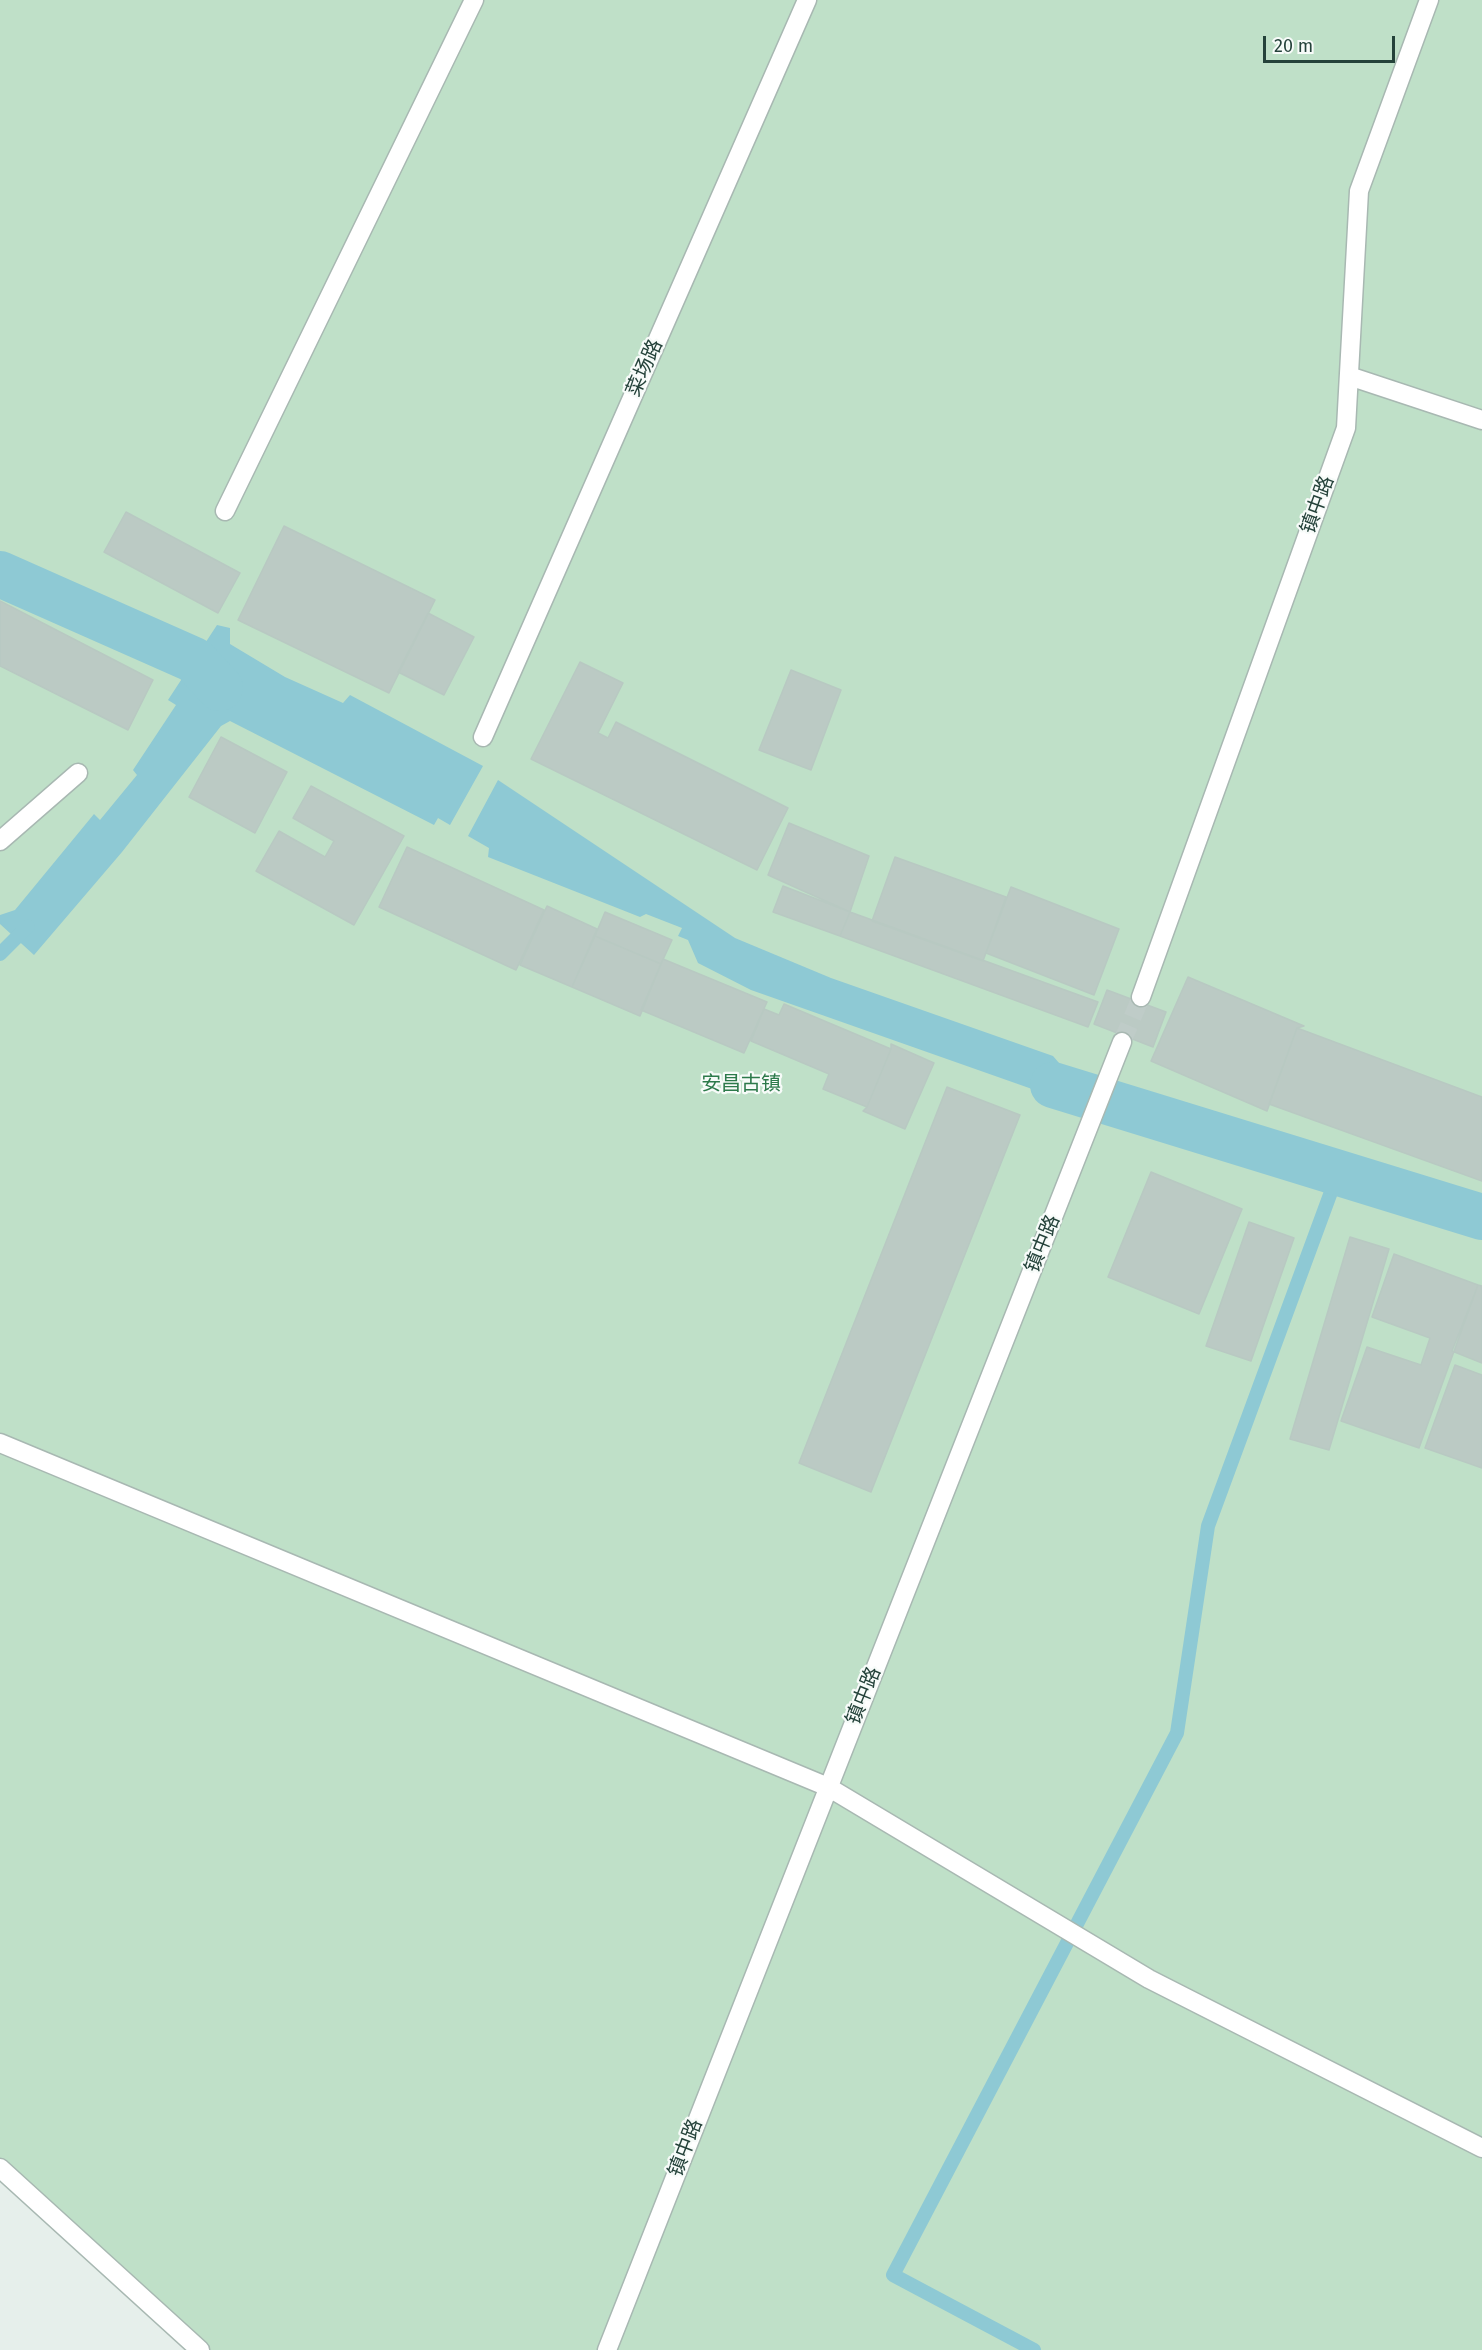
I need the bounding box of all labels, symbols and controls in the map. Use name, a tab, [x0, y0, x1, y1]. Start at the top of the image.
scale bar	[1266, 24, 1398, 62]
text: 20 m	[1274, 35, 1313, 57]
street label: 菜场路	[622, 336, 668, 400]
street label: 镇中路	[1296, 473, 1340, 537]
park label: 安昌古镇	[701, 1072, 781, 1096]
street label: 镇中路	[1021, 1212, 1065, 1276]
street label: 镇中路	[842, 1664, 886, 1728]
street label: 镇中路	[664, 2116, 708, 2180]

